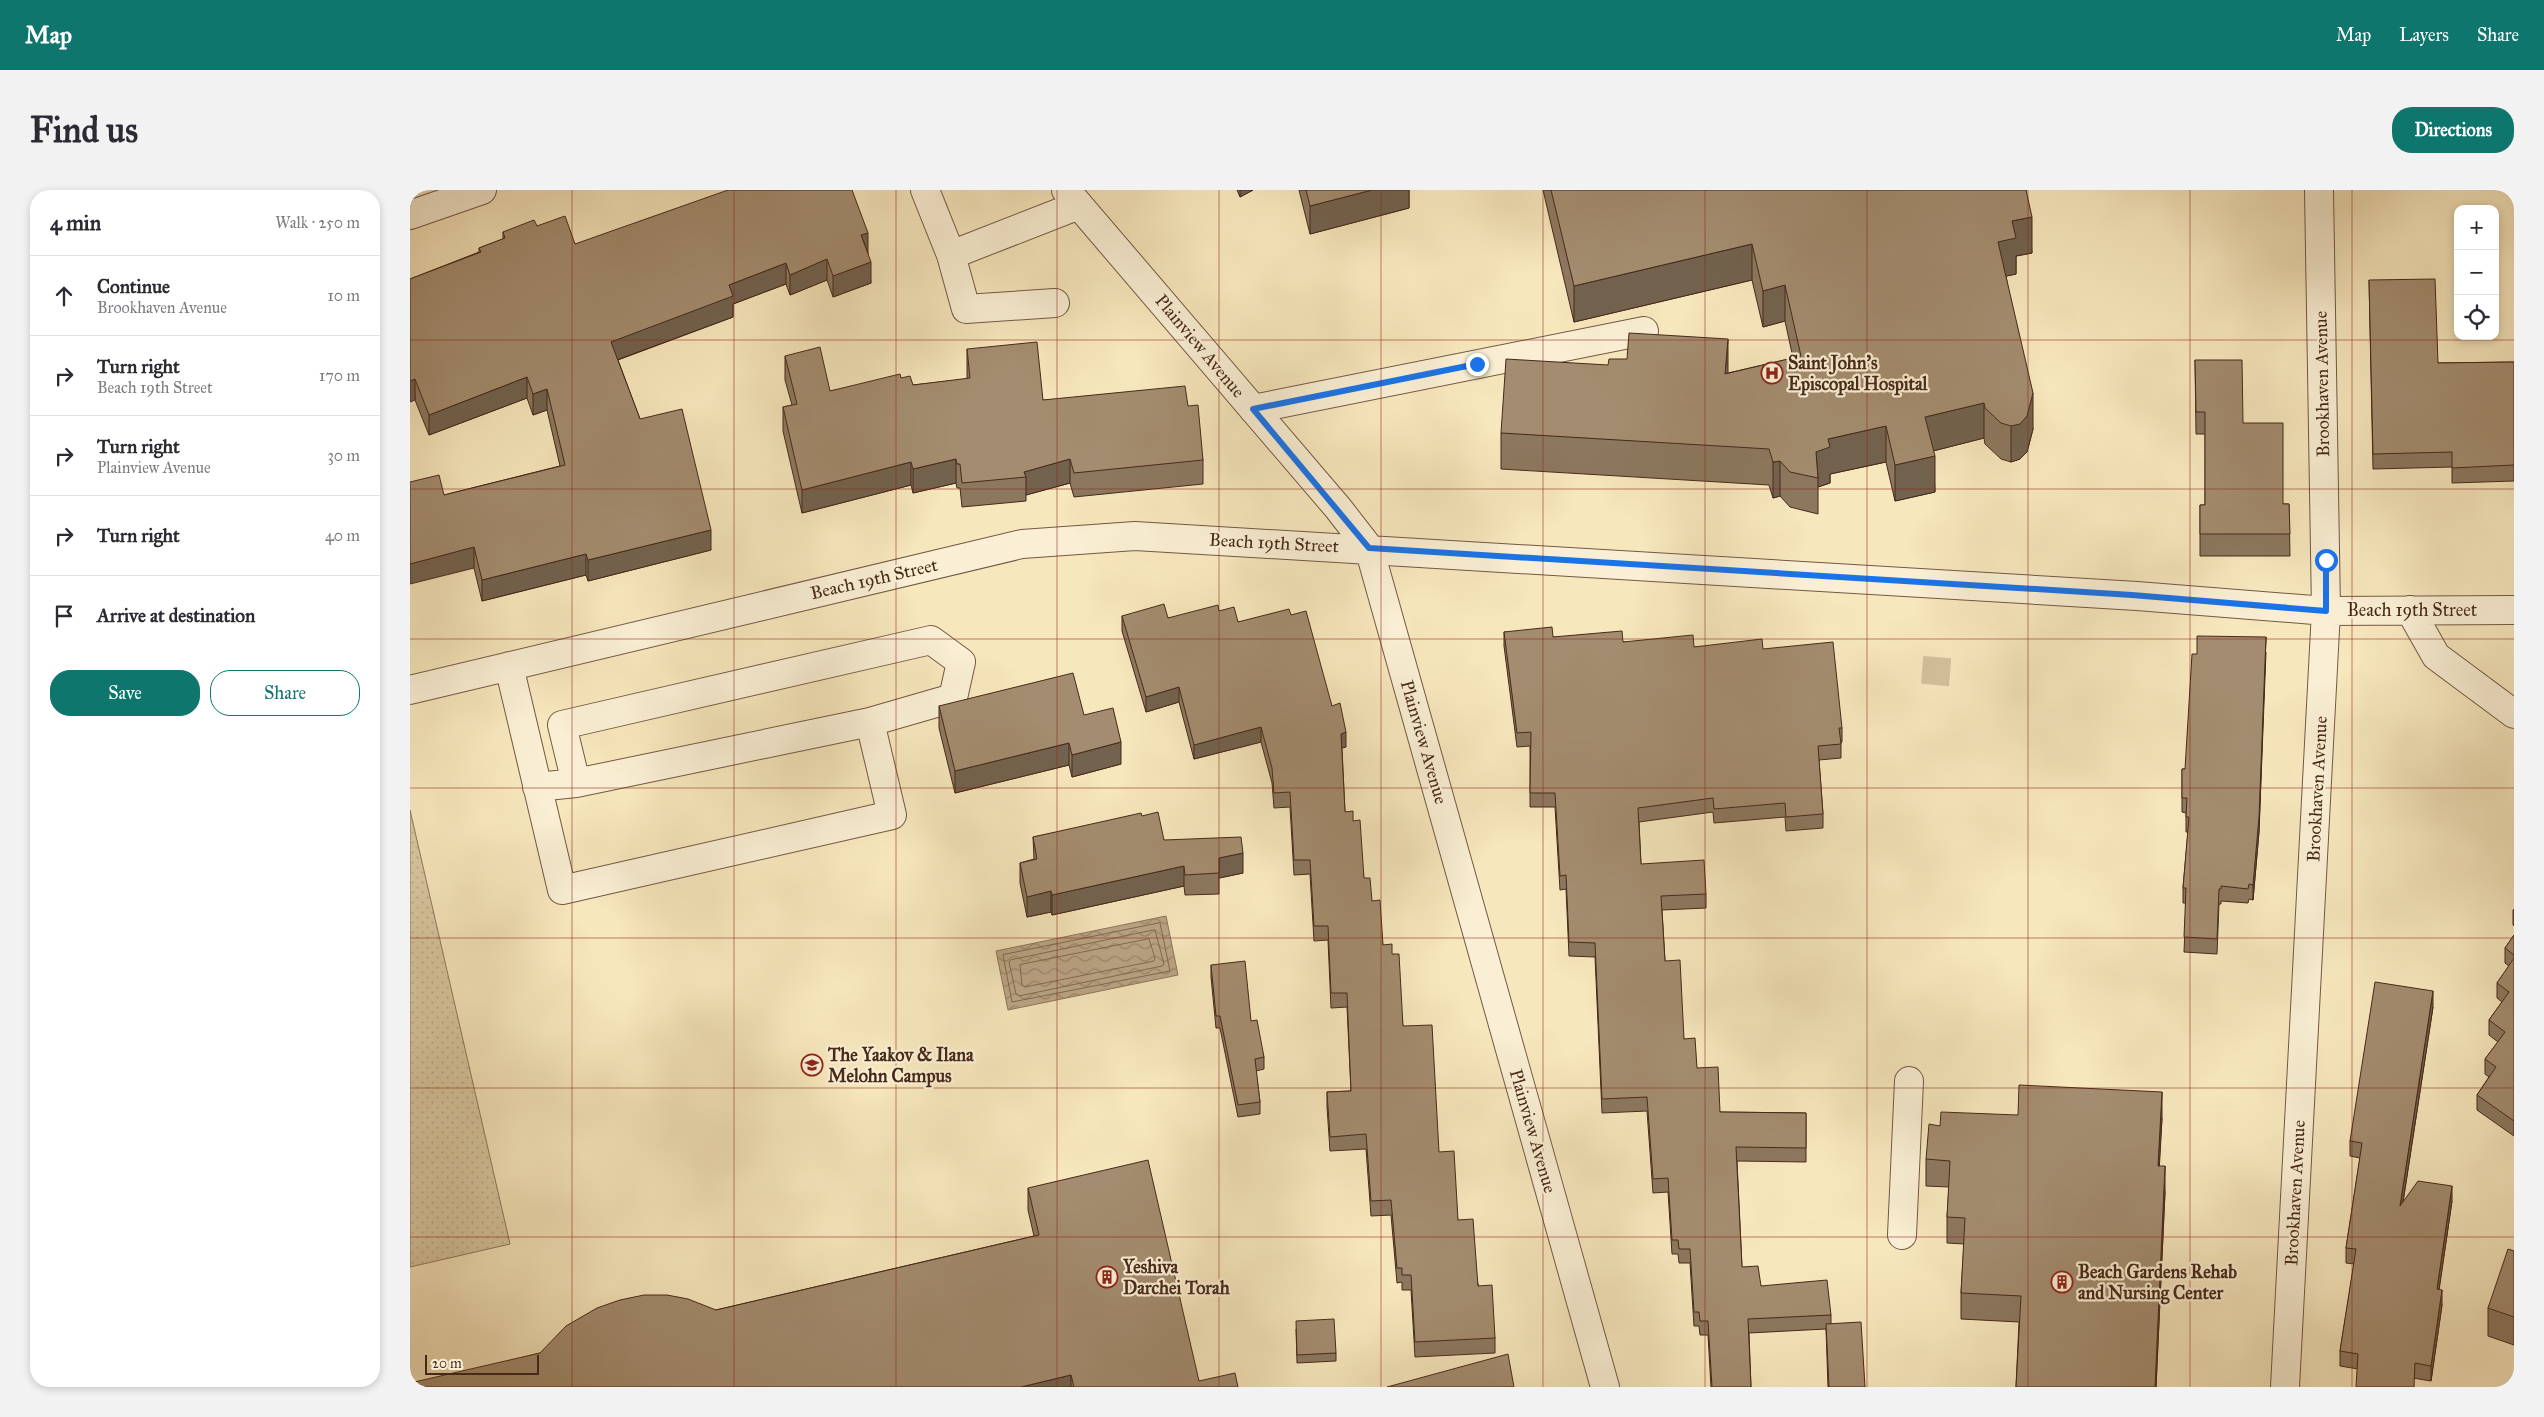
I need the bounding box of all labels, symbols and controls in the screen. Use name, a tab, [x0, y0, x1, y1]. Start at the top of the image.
text: Map	[25, 20, 72, 50]
text: Map	[2336, 24, 2371, 46]
text: Layers	[2399, 24, 2449, 46]
text: Share	[2477, 24, 2519, 46]
button: Directions	[2392, 107, 2514, 153]
text: Find us	[30, 109, 138, 152]
map controls	[2454, 205, 2499, 340]
button: +	[2454, 205, 2499, 250]
text: 4 min	[50, 210, 101, 236]
text: Walk · 250 m	[275, 213, 360, 232]
button: −	[2454, 250, 2499, 295]
text: Continue	[97, 275, 170, 298]
icon: ahead	[50, 282, 78, 310]
text: 10 m	[328, 286, 360, 305]
street label: Plainview Avenue	[1150, 290, 1250, 402]
button: locate	[2454, 295, 2499, 340]
text: Brookhaven Avenue	[97, 298, 227, 317]
street label: Brookhaven Avenue	[2310, 311, 2334, 457]
place label: Saint John's Episcopal Hospital	[1788, 352, 1929, 396]
route end	[1466, 353, 1489, 376]
text: Turn right	[97, 355, 180, 378]
hospital icon: Saint John's Episcopal Hospital	[1760, 361, 1784, 385]
icon: right	[50, 362, 78, 390]
text: 170 m	[319, 366, 360, 385]
text: Beach 19th Street	[97, 378, 213, 397]
text: Turn right	[97, 435, 180, 458]
icon: right	[50, 442, 78, 470]
text: 30 m	[327, 446, 360, 465]
text: Plainview Avenue	[97, 458, 211, 477]
icon: right	[50, 522, 78, 550]
text: Turn right	[97, 524, 180, 547]
text: 40 m	[325, 526, 360, 545]
street label: Beach 19th Street	[1208, 529, 1340, 557]
route start	[2315, 549, 2338, 572]
street label: Beach 19th Street	[808, 554, 940, 604]
street label: Beach 19th Street	[2347, 599, 2478, 621]
icon: arrive	[50, 602, 78, 630]
text: Arrive at destination	[97, 604, 255, 627]
button: Save	[50, 670, 200, 716]
button: Share	[210, 670, 360, 716]
street label: Plainview Avenue	[1396, 677, 1452, 807]
street label: Brookhaven Avenue	[2302, 715, 2332, 863]
place label: The Yaakov & Ilana Melohn Campus	[827, 1044, 974, 1088]
school or university icon: The Yaakov & Ilana Melohn Campus	[800, 1053, 824, 1077]
street label: Plainview Avenue	[1505, 1066, 1561, 1196]
street label: Brookhaven Avenue	[2280, 1119, 2310, 1267]
place label: Yeshiva Darchei Torah	[1122, 1256, 1231, 1299]
place label: Beach Gardens Rehab and Nursing Center	[2078, 1261, 2237, 1305]
building icon: Yeshiva Darchei Torah	[1095, 1265, 1119, 1289]
building icon: Beach Gardens Rehab and Nursing Center	[2050, 1270, 2074, 1294]
scale bar	[425, 1352, 539, 1375]
text: 20 m	[432, 1355, 462, 1372]

